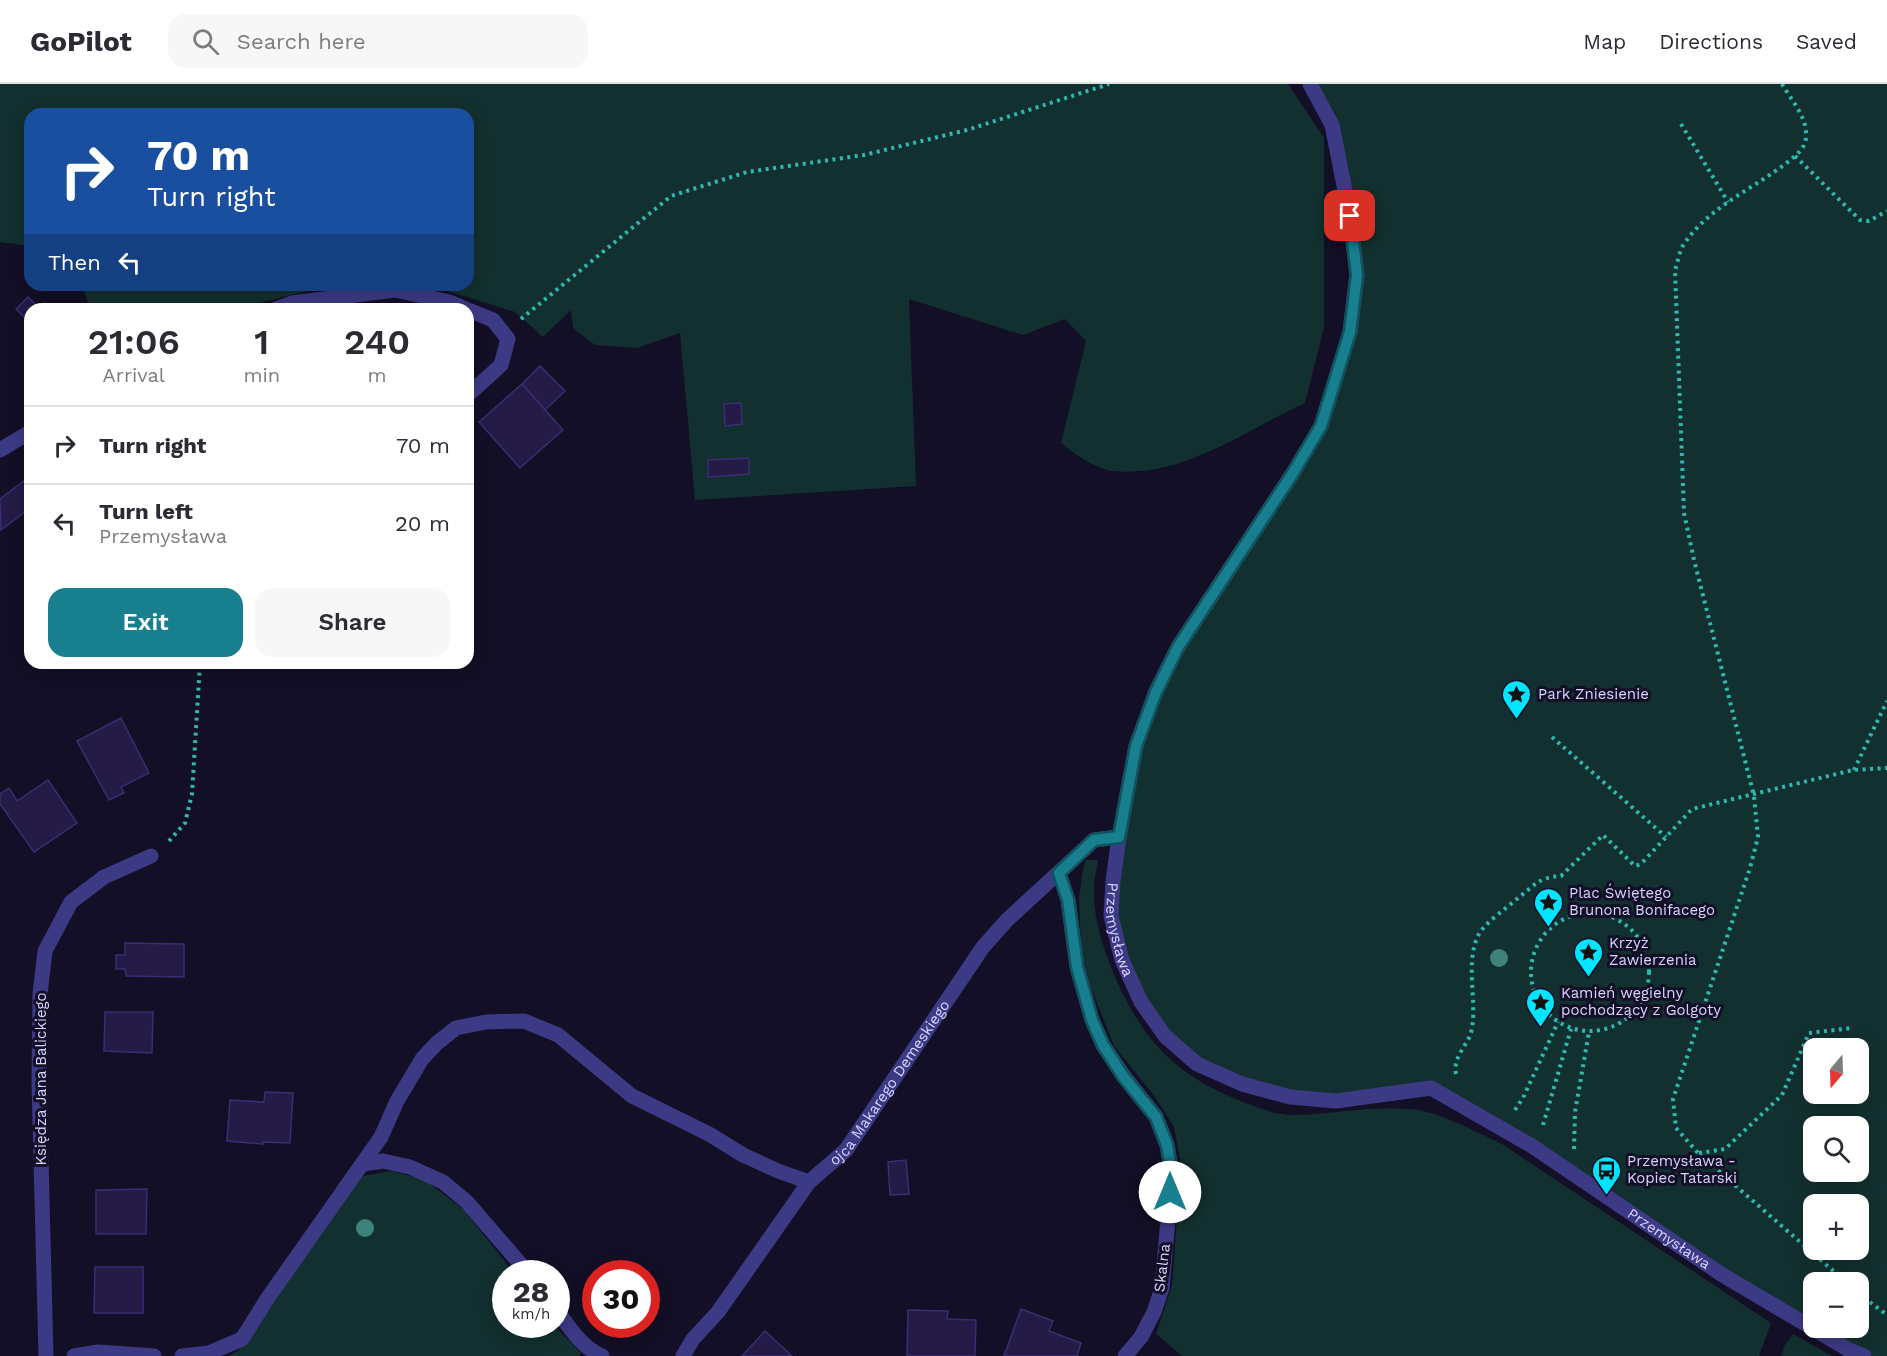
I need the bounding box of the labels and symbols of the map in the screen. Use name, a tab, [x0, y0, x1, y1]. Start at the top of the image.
pin	[1324, 190, 1375, 241]
place icon: Park Zniesienie	[1501, 678, 1533, 720]
place label: Park Zniesienie	[1538, 685, 1649, 703]
street label: Przemysława	[1102, 882, 1137, 980]
place label: Plac Świętego Brunona Bonifacego	[1569, 883, 1715, 919]
place icon: Plac Świętego Brunona Bonifacego	[1532, 886, 1564, 928]
place label: Krzyż Zawierzenia	[1609, 934, 1697, 969]
place icon: Krzyż Zawierzenia	[1572, 936, 1604, 978]
place label: Kamień węgielny pochodzący z Golgoty	[1561, 984, 1721, 1019]
place icon: Kamień węgielny pochodzący z Golgoty	[1524, 986, 1556, 1028]
street label: Księdza Jana Balickiego	[32, 992, 50, 1166]
street label: ojca Makarego Demeskiego	[826, 997, 954, 1169]
north arrow	[1803, 1038, 1869, 1104]
place label: Przemysława - Kopiec Tatarski	[1627, 1152, 1737, 1187]
bus stop icon: Przemysława - Kopiec Tatarski	[1590, 1154, 1622, 1196]
position arrow	[1138, 1160, 1202, 1224]
street label: Przemysława	[1624, 1204, 1714, 1273]
street label: Skalna	[1150, 1242, 1174, 1293]
speed limit sign: 30	[582, 1260, 660, 1338]

